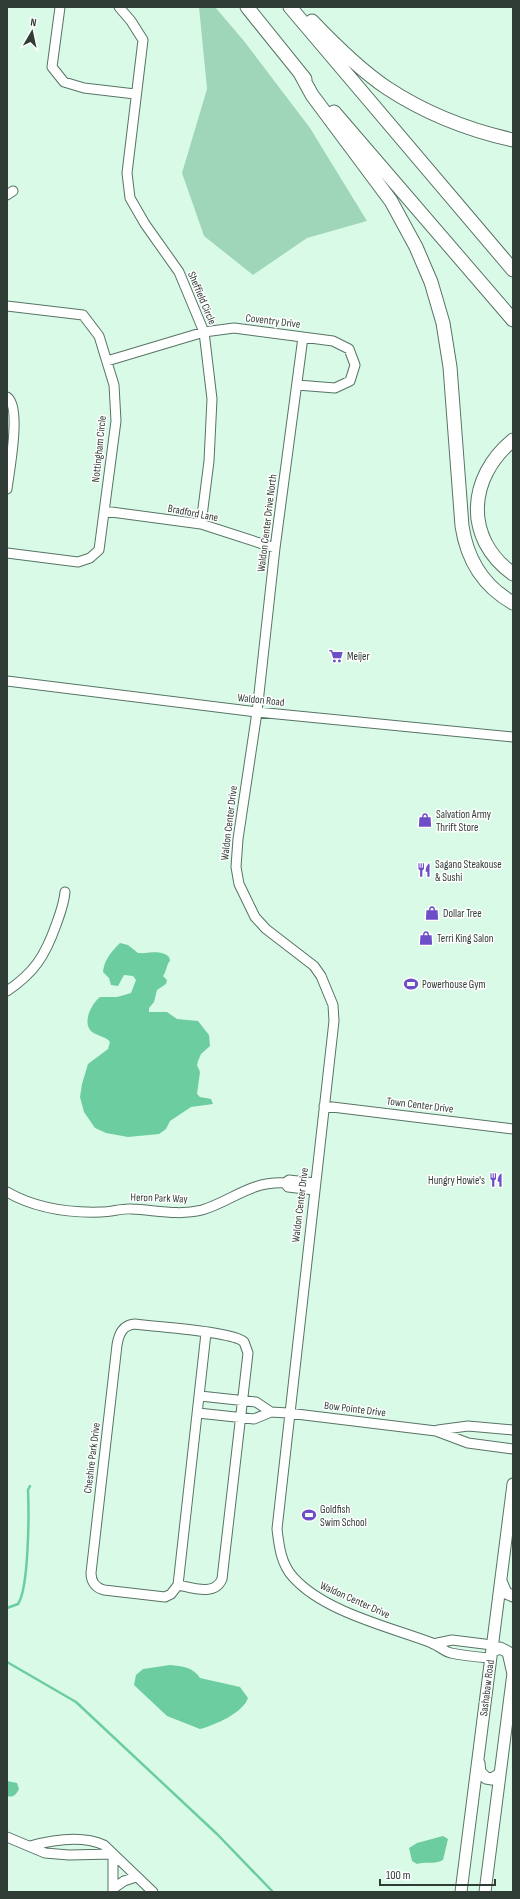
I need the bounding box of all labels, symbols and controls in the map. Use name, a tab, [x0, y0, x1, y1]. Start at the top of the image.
north arrow	[12, 12, 52, 52]
text: N	[30, 16, 38, 30]
street label: Sheffield Circle	[185, 270, 219, 326]
street label: Coventry Drive	[245, 311, 301, 331]
street label: Nottingham Circle	[89, 415, 109, 483]
street label: Waldon Center Drive North	[255, 473, 279, 573]
street label: Bradford Lane	[167, 502, 219, 524]
supermarket icon: Meijer	[328, 648, 344, 664]
place label: Meijer	[347, 650, 370, 663]
street label: Waldon Road	[237, 691, 285, 709]
street label: Waldon Center Drive	[218, 785, 240, 861]
place label: Salvation Army Thrift Store	[436, 808, 492, 834]
shop icon: Salvation Army Thrift Store	[417, 812, 433, 828]
place label: Sagano Steakouse & Sushi	[435, 858, 502, 884]
restaurant icon: Sagano Steakouse & Sushi	[416, 862, 432, 878]
shop icon: Dollar Tree	[424, 905, 440, 921]
place label: Dollar Tree	[443, 907, 482, 920]
shop icon: Terri King Salon	[418, 930, 434, 946]
place label: Terri King Salon	[437, 932, 494, 945]
sports icon: Powerhouse Gym	[403, 976, 419, 992]
place label: Powerhouse Gym	[422, 978, 486, 991]
street label: Town Center Drive	[386, 1094, 454, 1116]
street label: Waldon Center Drive	[289, 1167, 311, 1243]
restaurant icon: Hungry Howie's	[488, 1172, 504, 1188]
place label: Hungry Howie's	[428, 1174, 485, 1187]
street label: Heron Park Way	[130, 1191, 189, 1206]
street label: Bow Pointe Drive	[323, 1399, 387, 1419]
street label: Cheshire Park Drive	[81, 1422, 103, 1494]
place label: Goldfish Swim School	[320, 1503, 367, 1529]
sports icon: Goldfish Swim School	[301, 1507, 317, 1523]
street label: Waldon Center Drive	[318, 1579, 392, 1621]
street label: Sashabaw Road	[477, 1659, 497, 1717]
scale bar	[380, 1861, 495, 1887]
text: 100 m	[386, 1868, 411, 1883]

